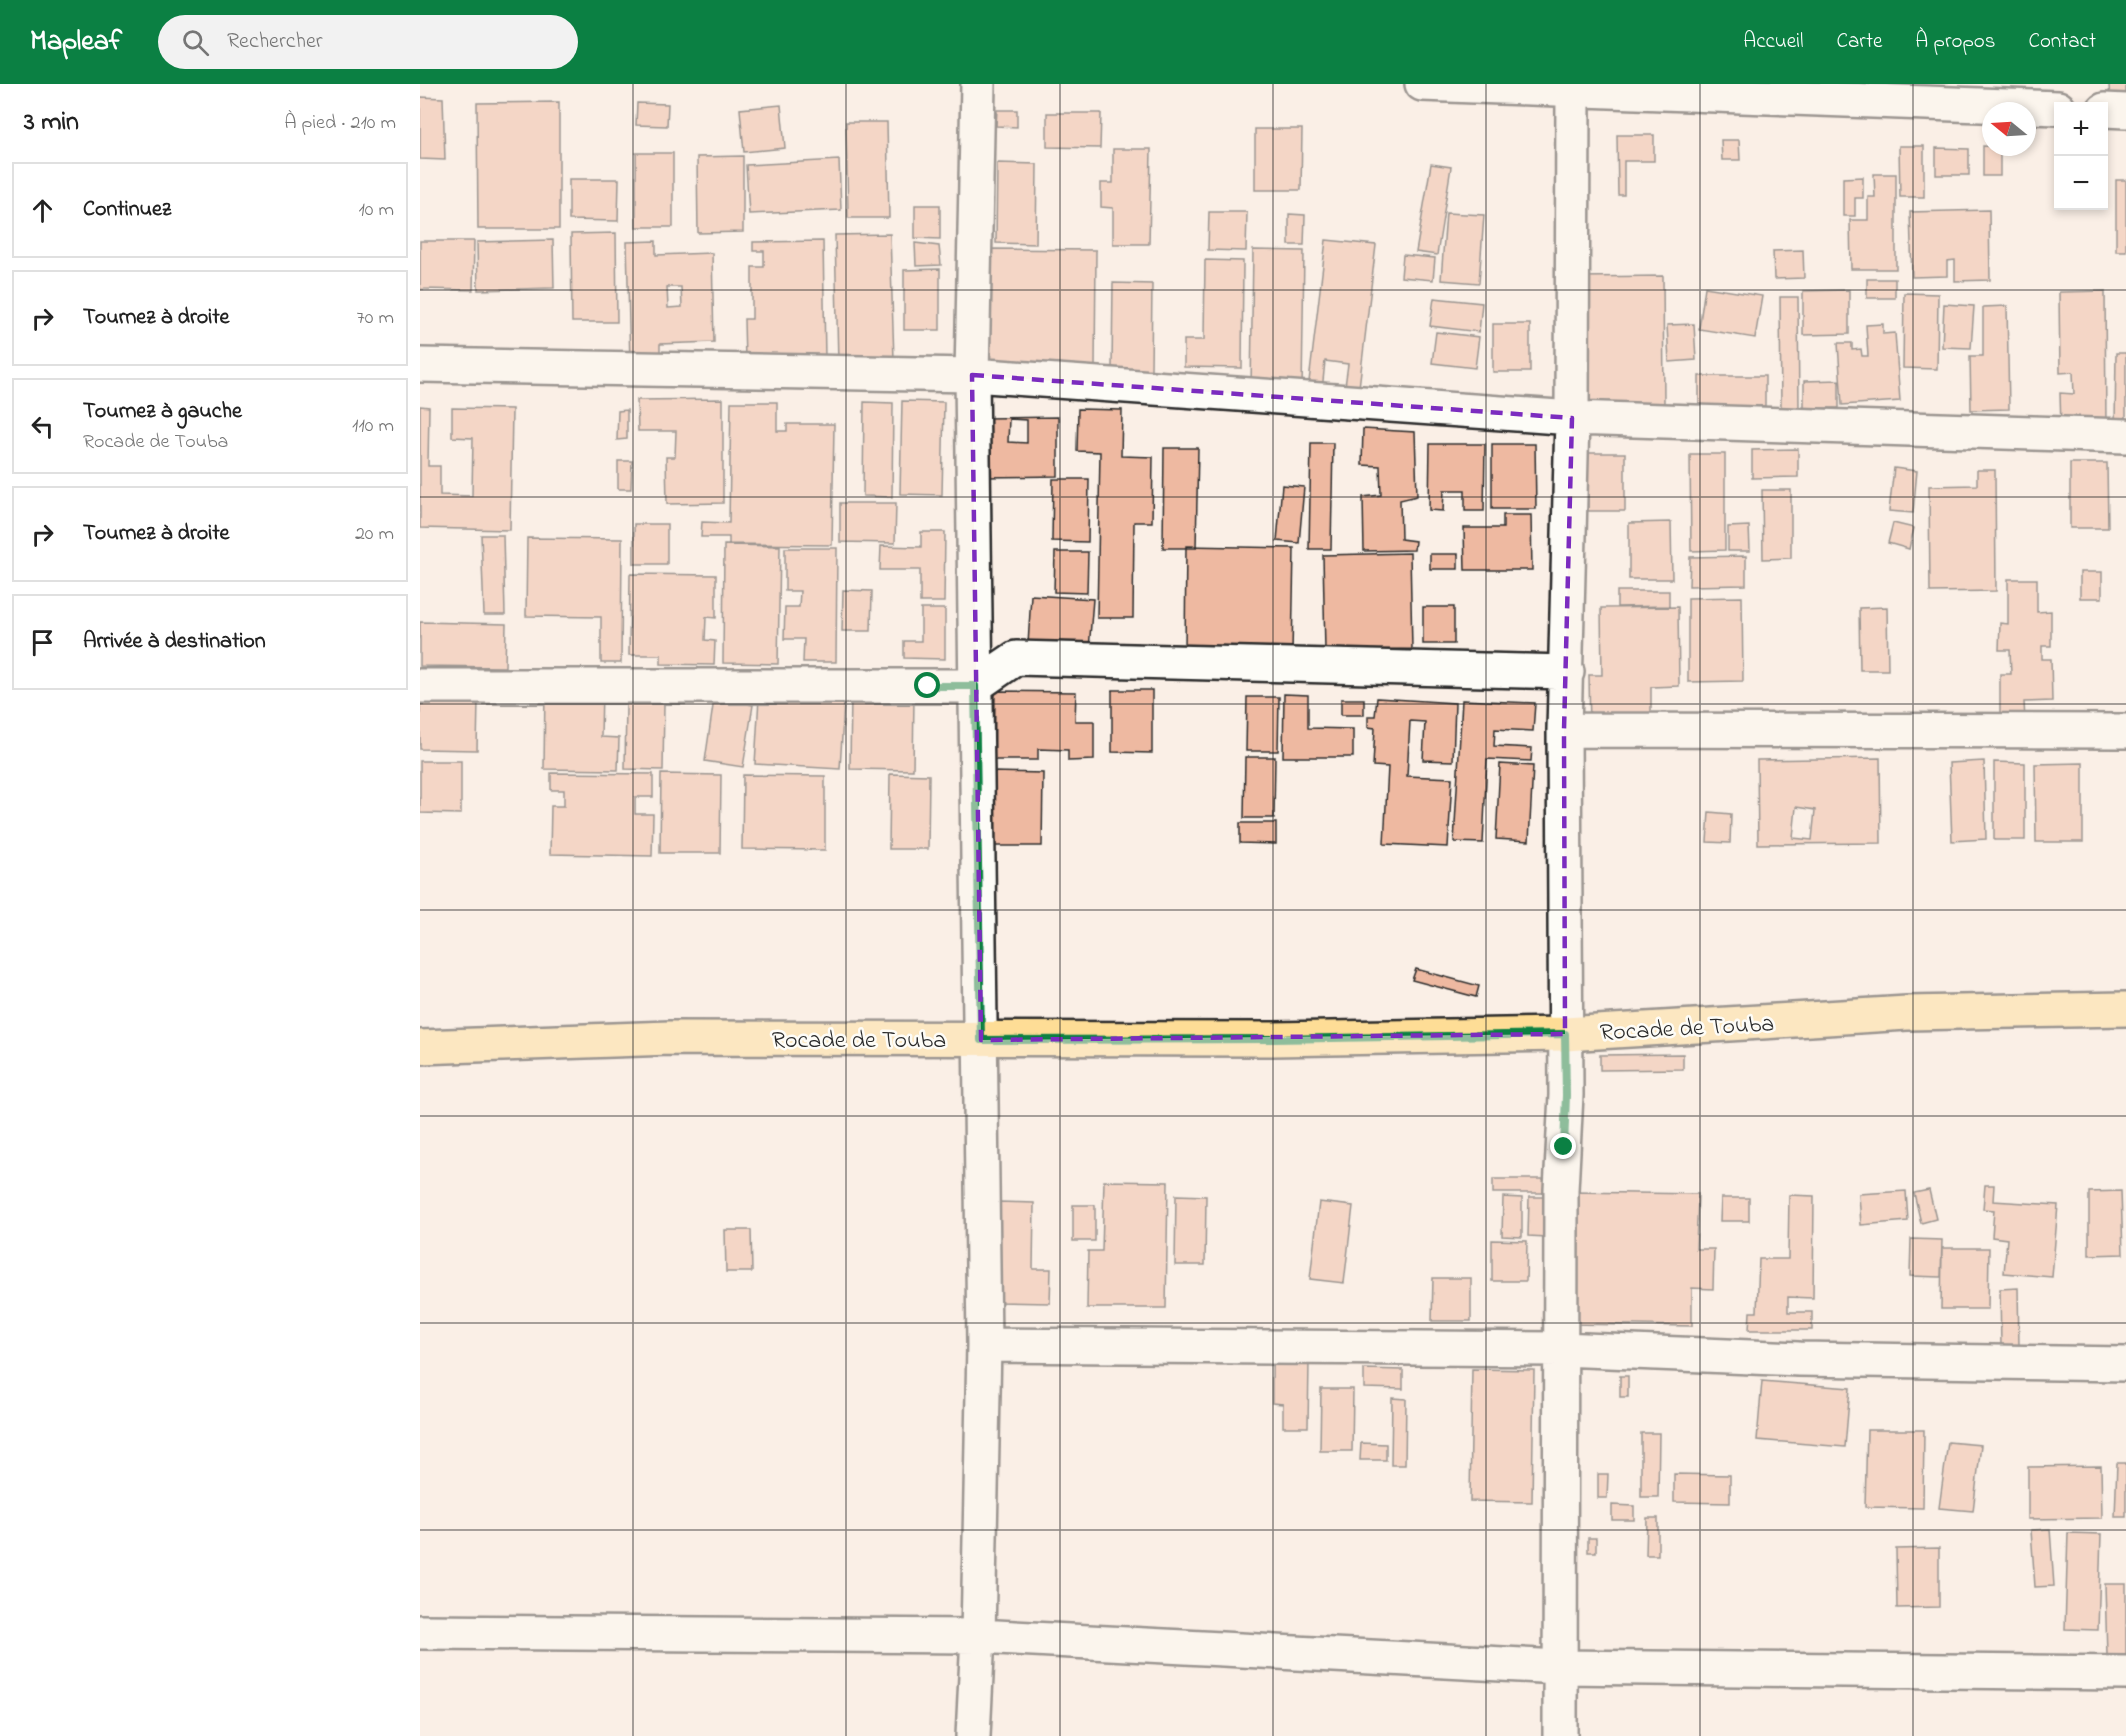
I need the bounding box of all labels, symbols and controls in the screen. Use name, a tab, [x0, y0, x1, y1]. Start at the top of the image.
search box	[158, 15, 578, 69]
text: Mapleaf	[30, 22, 122, 63]
icon: search	[179, 26, 212, 59]
text: Rechercher	[227, 26, 323, 58]
text: Accueil	[1743, 27, 1804, 57]
text: Carte	[1837, 27, 1882, 57]
text: À propos	[1915, 27, 1995, 57]
text: Contact	[2028, 27, 2096, 57]
north arrow	[1982, 102, 2036, 156]
map controls	[2054, 102, 2108, 210]
button: +	[2054, 102, 2108, 156]
text: 3 min	[24, 104, 79, 142]
text: À pied · 210 m	[284, 109, 396, 138]
button: −	[2054, 156, 2108, 210]
icon: ahead	[26, 194, 59, 227]
text: Continuez	[83, 194, 171, 226]
text: 10 m	[358, 196, 394, 225]
icon: right	[26, 302, 59, 335]
text: Tournez à droite	[83, 302, 229, 334]
text: 70 m	[357, 304, 394, 333]
text: Tournez à gauche	[83, 396, 242, 428]
icon: left	[26, 410, 59, 443]
text: 110 m	[352, 412, 394, 441]
text: Rocade de Touba	[83, 428, 228, 457]
icon: right	[26, 518, 59, 551]
text: Tournez à droite	[83, 518, 229, 550]
text: 20 m	[355, 520, 394, 549]
icon: arrive	[26, 626, 59, 659]
text: Arrivée à destination	[83, 626, 266, 658]
route start	[914, 672, 940, 698]
street label: Rocade de Touba	[1599, 1007, 1775, 1052]
street label: Rocade de Touba	[772, 1024, 946, 1059]
route end	[1550, 1133, 1576, 1159]

